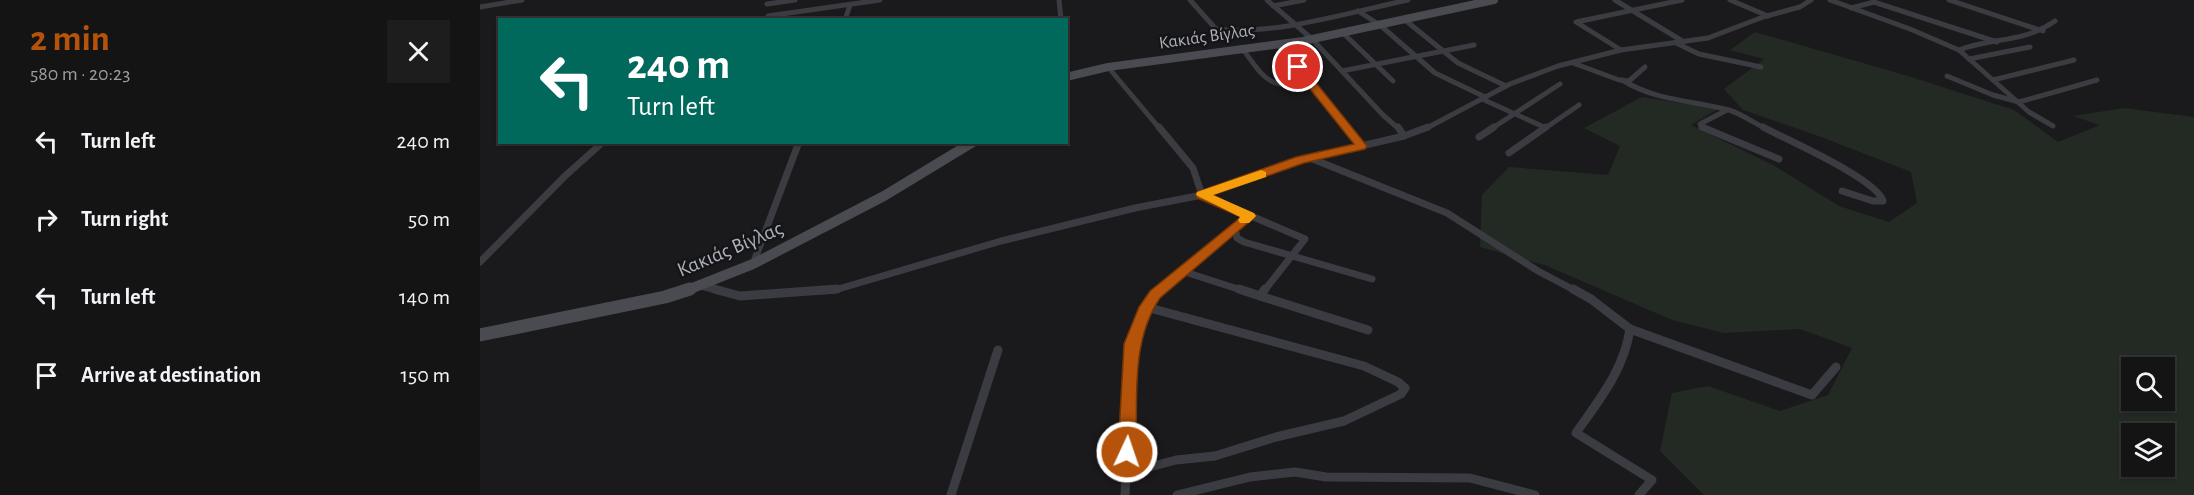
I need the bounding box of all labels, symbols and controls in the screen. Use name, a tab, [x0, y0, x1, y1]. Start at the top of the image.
button: close	[387, 20, 450, 83]
street label: Κακιάς Βίγλας	[1158, 20, 1256, 53]
text: 2 min	[30, 21, 110, 57]
pin	[1272, 41, 1323, 92]
icon: left	[528, 42, 606, 120]
text: 240 m	[627, 44, 730, 86]
icon: arrive	[1281, 50, 1314, 83]
text: 580 m · 20:23	[30, 64, 130, 84]
text: Turn left	[627, 93, 715, 120]
icon: left	[30, 125, 63, 158]
text: Turn left	[81, 130, 155, 152]
text: 240 m	[397, 130, 450, 152]
icon: right	[30, 203, 63, 236]
text: Turn right	[81, 208, 168, 230]
text: 50 m	[408, 208, 450, 230]
street label: Κακιάς Βίγλας	[674, 217, 786, 281]
icon: left	[30, 281, 63, 314]
text: Turn left	[81, 286, 155, 308]
text: 140 m	[399, 286, 450, 308]
map controls	[2121, 357, 2175, 477]
button: search	[2121, 357, 2175, 411]
icon: arrive	[30, 359, 63, 392]
text: Arrive at destination	[81, 364, 261, 386]
text: 150 m	[400, 364, 450, 386]
position arrow	[1095, 420, 1159, 484]
button: layers	[2121, 423, 2175, 477]

